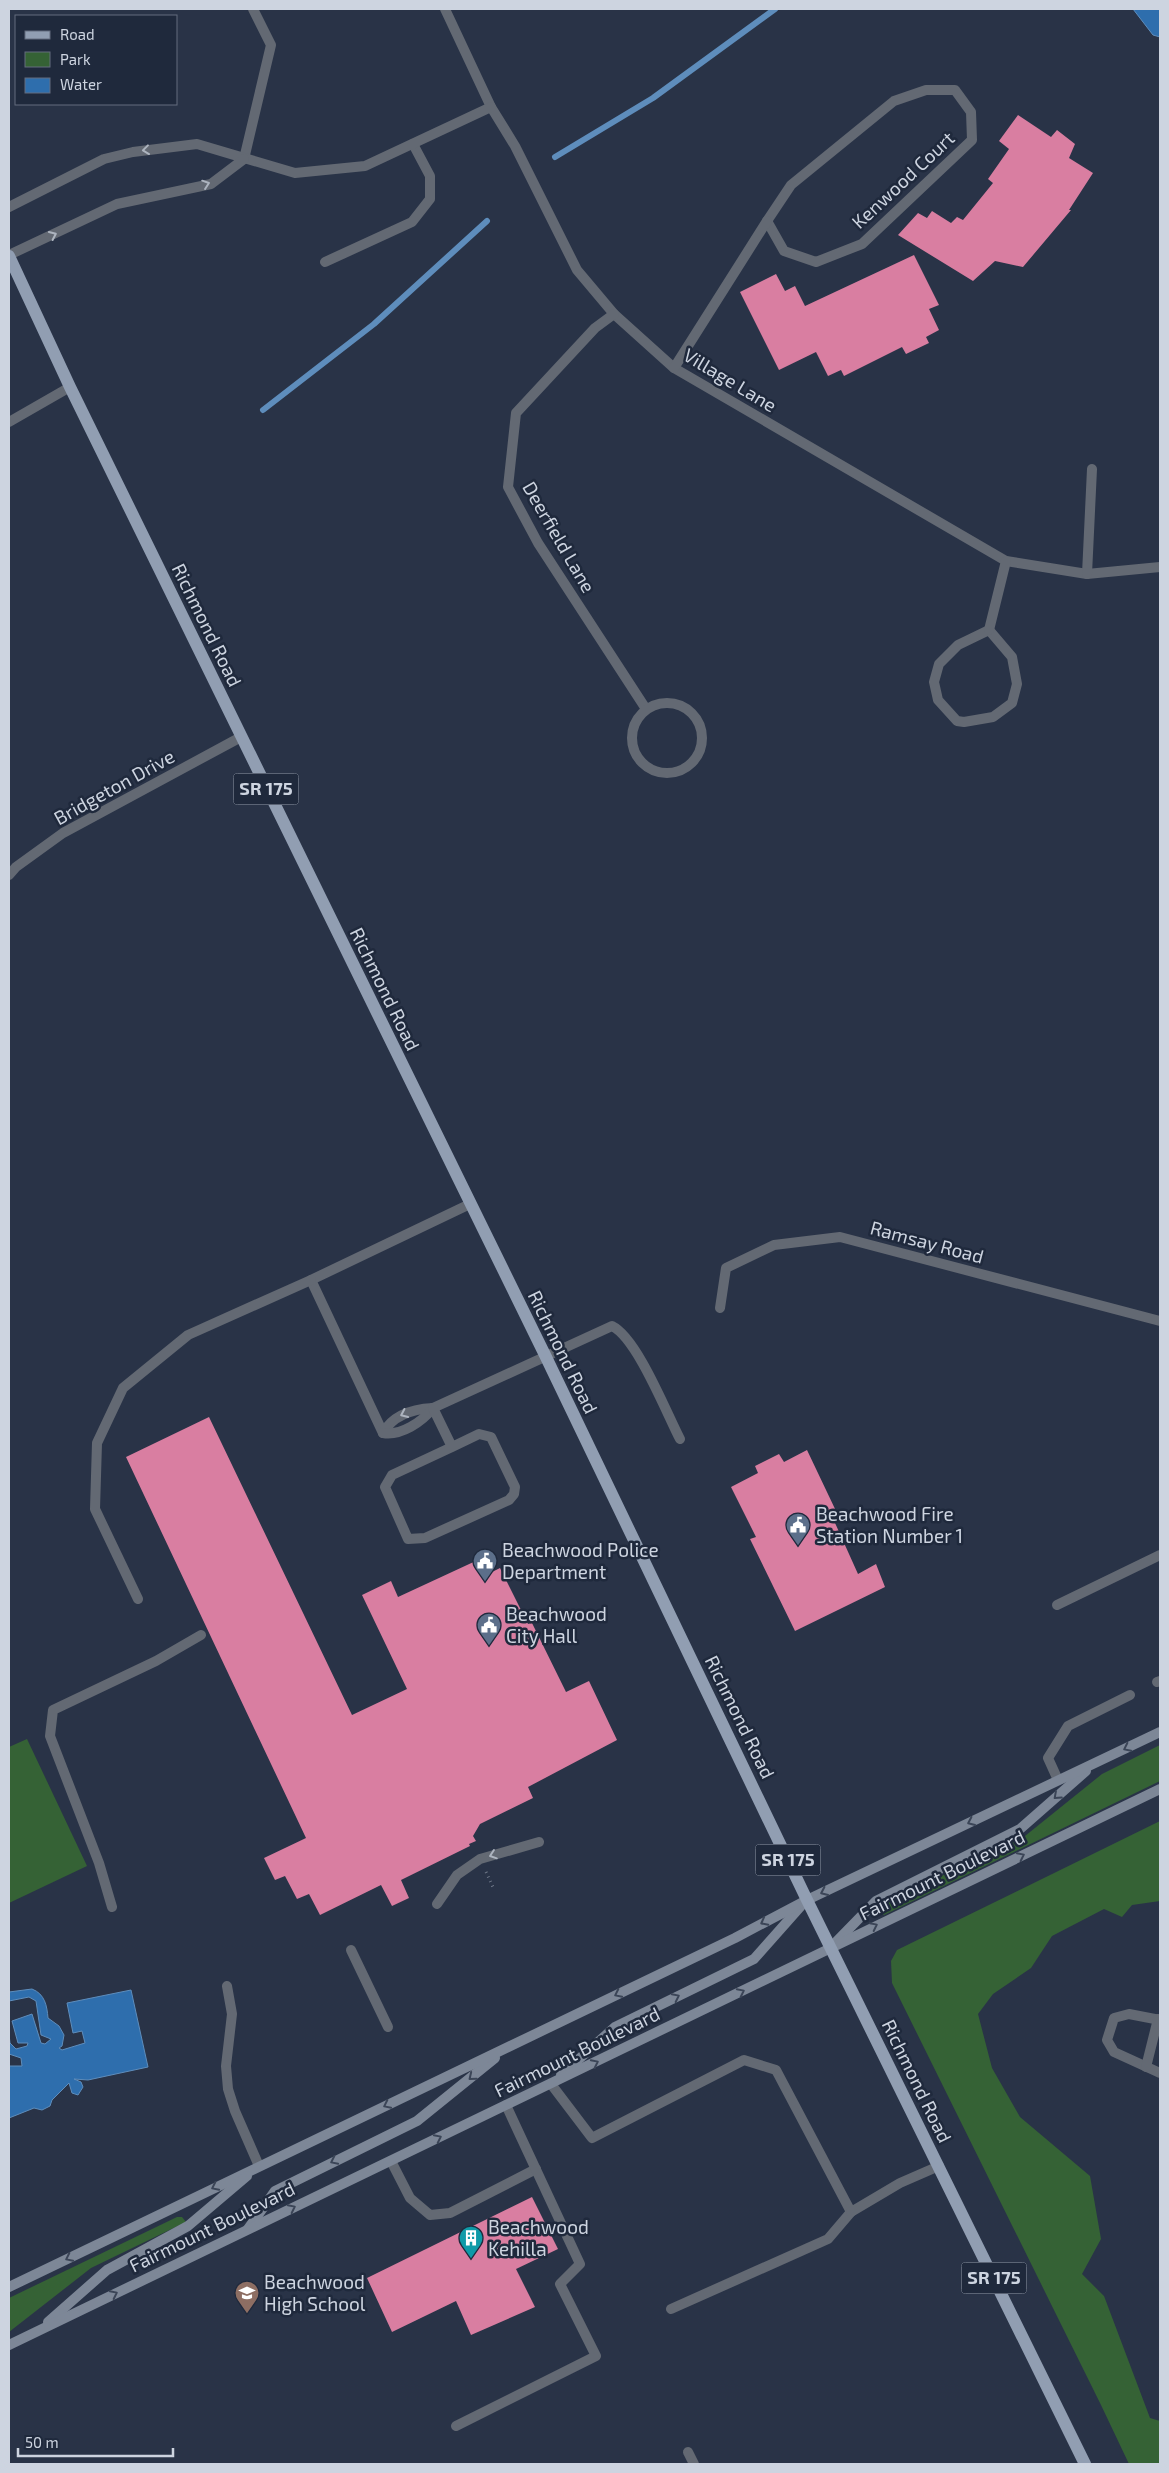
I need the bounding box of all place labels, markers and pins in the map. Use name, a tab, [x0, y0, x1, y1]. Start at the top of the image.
place label: Beachwood Fire Station Number 1	[816, 1502, 963, 1547]
public building icon: Beachwood Fire Station Number 1	[785, 1512, 811, 1546]
place label: Beachwood Police Department	[502, 1538, 659, 1583]
public building icon: Beachwood Police Department	[472, 1548, 498, 1582]
place label: Beachwood City Hall	[506, 1602, 607, 1647]
public building icon: Beachwood City Hall	[476, 1612, 502, 1646]
place label: Beachwood Kehilla	[488, 2215, 589, 2260]
building icon: Beachwood Kehilla	[458, 2225, 484, 2259]
place label: Beachwood High School	[264, 2270, 366, 2315]
school or university icon: Beachwood High School	[234, 2280, 260, 2314]

